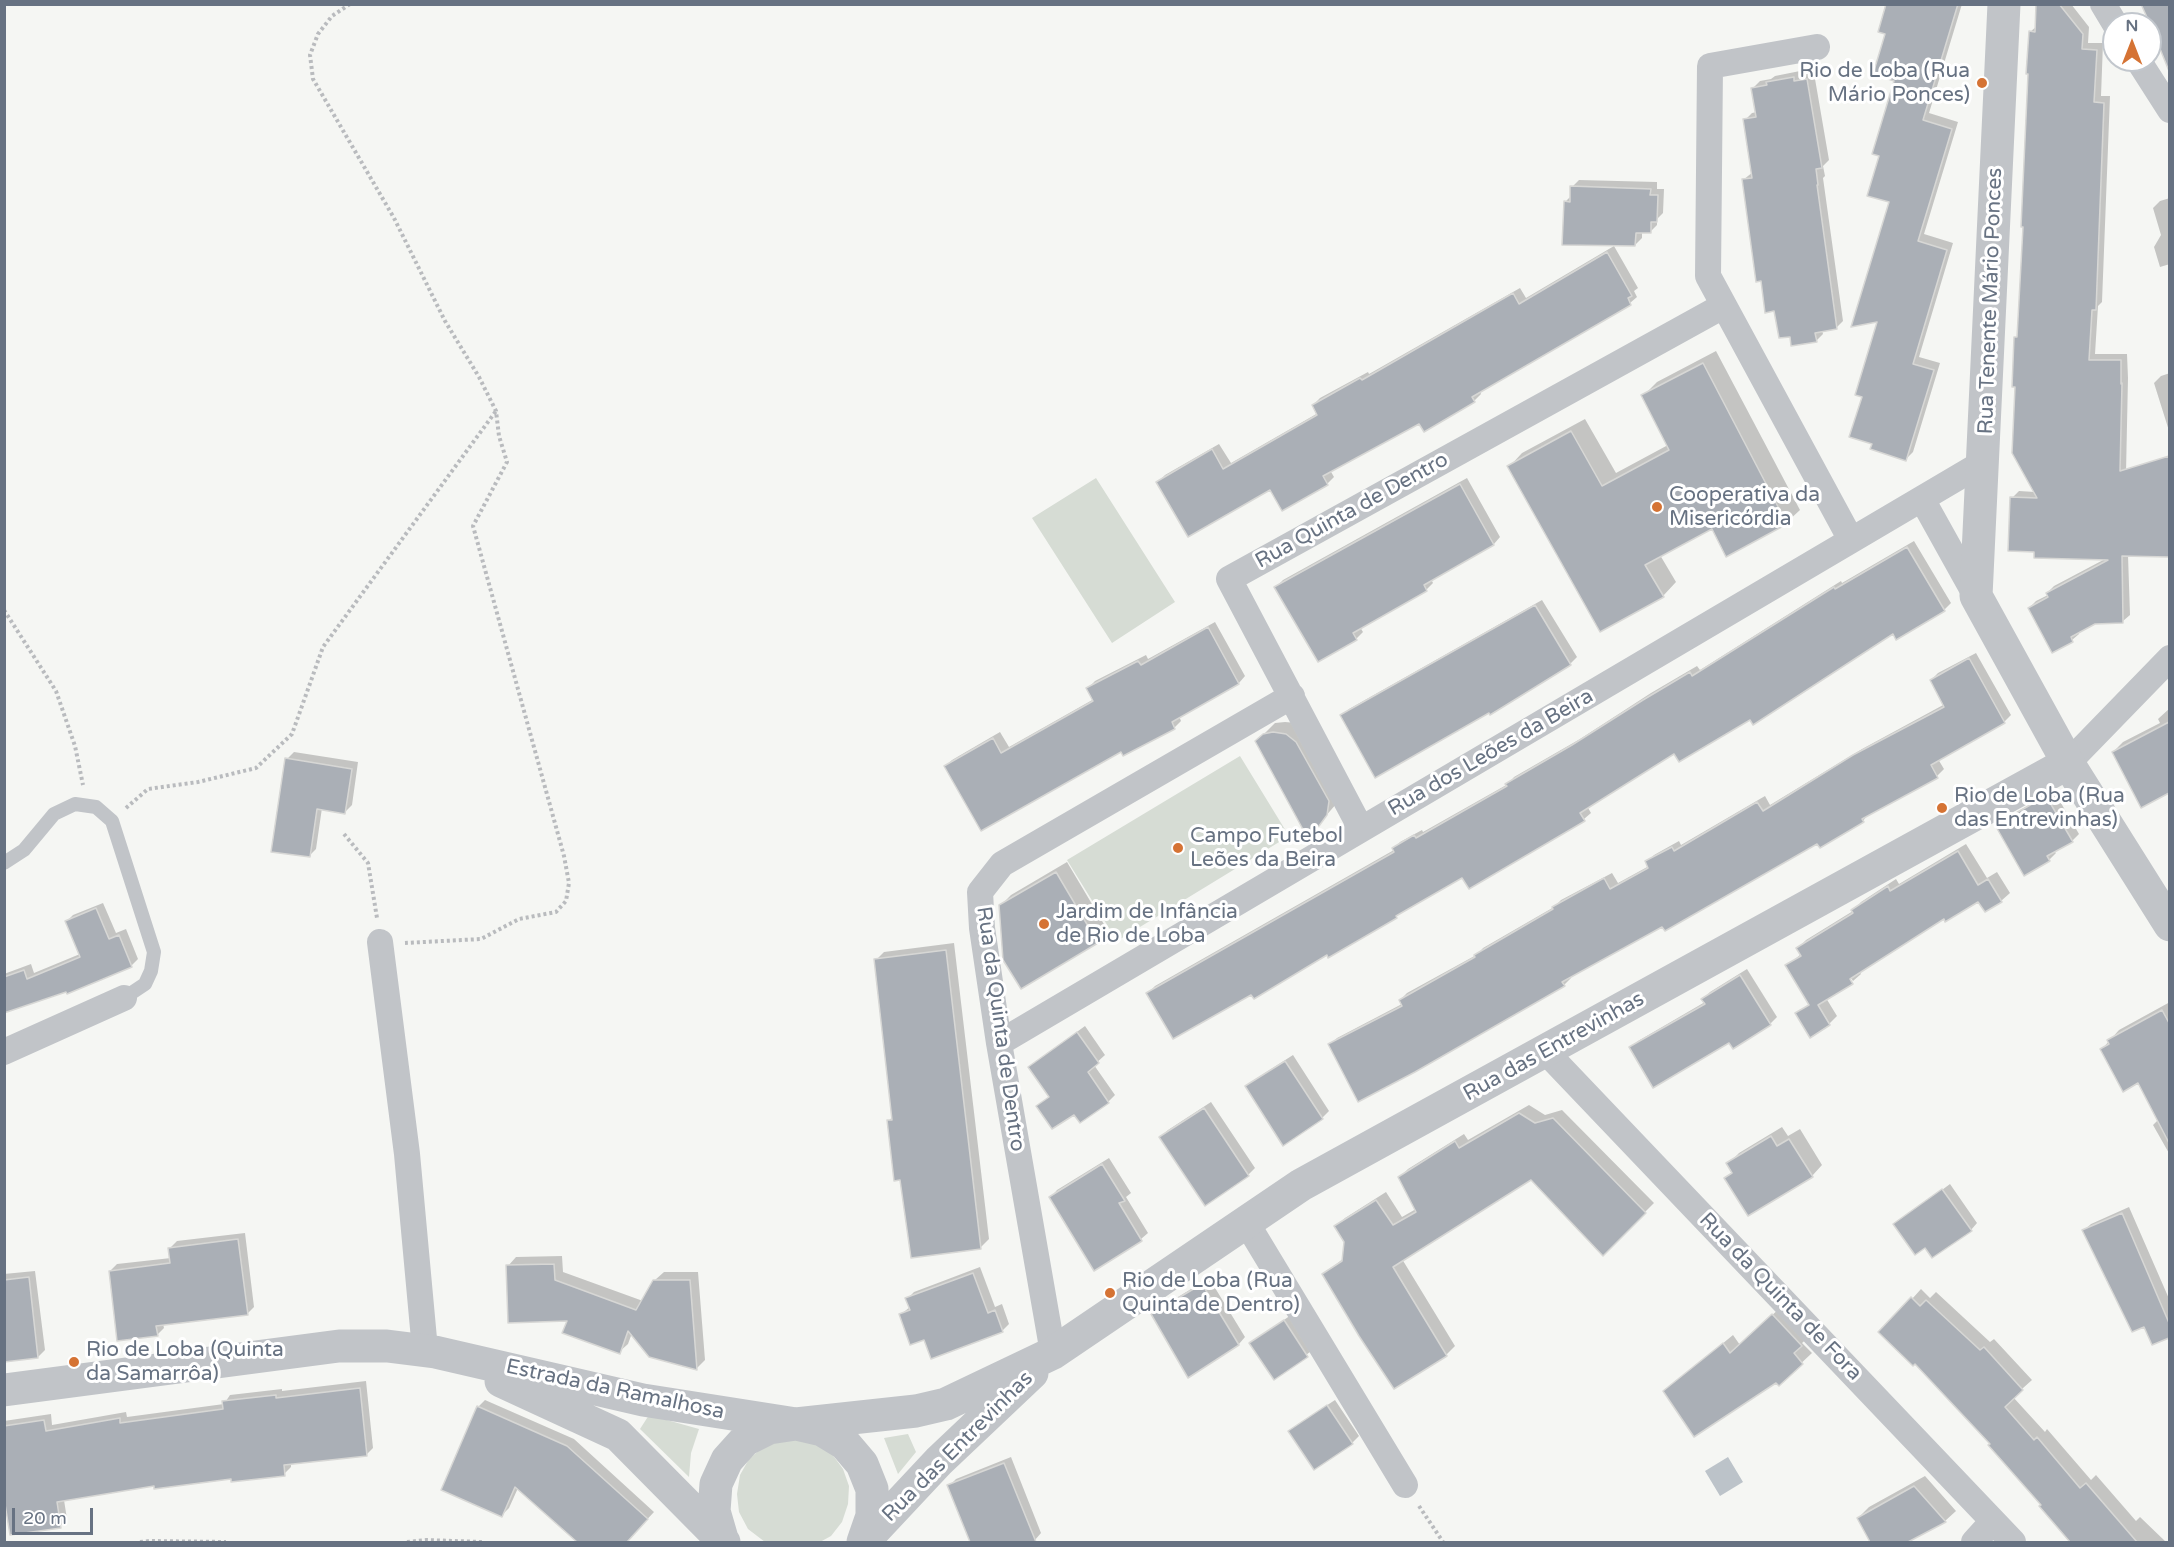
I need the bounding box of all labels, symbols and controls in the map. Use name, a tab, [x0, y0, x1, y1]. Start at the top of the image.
north arrow	[2102, 12, 2162, 72]
text: N	[2126, 16, 2138, 36]
place label: Rio de Loba (Rua Mário Ponces)	[1799, 58, 1970, 108]
marker: Rio de Loba (Rua Mário Ponces)	[1975, 76, 1989, 90]
street label: Rua Tenente Mário Ponces	[1974, 167, 2008, 435]
street label: Rua Quinta de Dentro	[1251, 447, 1453, 575]
place label: Cooperativa da Misericórdia	[1669, 482, 1820, 532]
marker: Cooperativa da Misericórdia	[1650, 500, 1664, 514]
street label: Rua dos Leões da Beira	[1384, 684, 1598, 822]
place label: Rio de Loba (Rua das Entrevinhas)	[1954, 783, 2125, 833]
marker: Rio de Loba (Rua das Entrevinhas)	[1935, 801, 1949, 815]
place label: Campo Futebol Leões da Beira	[1190, 823, 1343, 873]
marker: Campo Futebol Leões da Beira	[1171, 841, 1185, 855]
place label: Jardim de Infância de Rio de Loba	[1056, 899, 1238, 949]
street label: Rua da Quinta de Dentro	[970, 905, 1030, 1153]
marker: Jardim de Infância de Rio de Loba	[1037, 917, 1051, 931]
street label: Rua das Entrevinhas	[1459, 987, 1649, 1107]
street label: Rua da Quinta de Fora	[1693, 1208, 1867, 1386]
place label: Rio de Loba (Rua Quinta de Dentro)	[1122, 1268, 1300, 1318]
marker: Rio de Loba (Rua Quinta de Dentro)	[1103, 1286, 1117, 1300]
place label: Rio de Loba (Quinta da Samarrôa)	[86, 1337, 284, 1387]
marker: Rio de Loba (Quinta da Samarrôa)	[67, 1355, 81, 1369]
street label: Estrada da Ramalhosa	[503, 1355, 727, 1425]
street label: Rua das Entrevinhas	[877, 1366, 1039, 1528]
scale bar	[15, 1496, 96, 1534]
text: 20 m	[23, 1507, 67, 1529]

